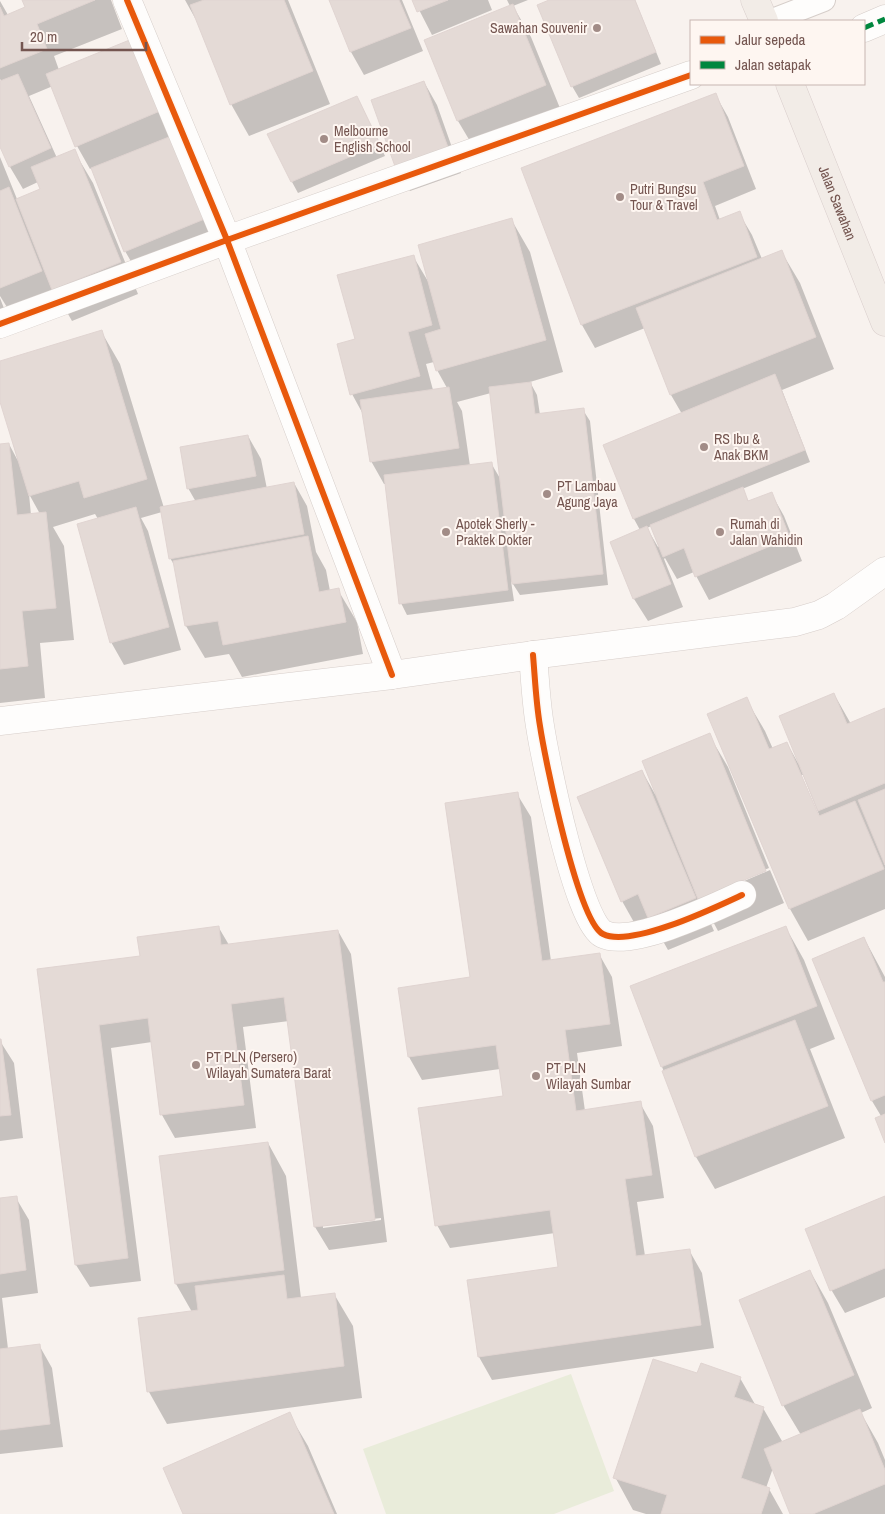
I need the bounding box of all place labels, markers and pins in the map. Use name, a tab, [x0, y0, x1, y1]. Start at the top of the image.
place label: Sawahan Souvenir	[490, 19, 587, 37]
marker: Sawahan Souvenir	[591, 22, 603, 34]
place label: Melbourne English School	[334, 122, 411, 156]
marker: Melbourne English School	[318, 133, 330, 145]
place label: Putri Bungsu Tour & Travel	[630, 180, 698, 214]
marker: Putri Bungsu Tour & Travel	[614, 191, 626, 203]
place label: RS Ibu & Anak BKM	[713, 430, 768, 464]
marker: RS Ibu & Anak BKM	[698, 441, 710, 453]
place label: PT Lambau Agung Jaya	[556, 477, 618, 511]
marker: PT Lambau Agung Jaya	[541, 488, 553, 500]
place label: Apotek Sherly - Praktek Dokter	[455, 515, 535, 549]
place label: Rumah di Jalan Wahidin	[730, 515, 803, 549]
marker: Apotek Sherly - Praktek Dokter	[440, 526, 452, 538]
marker: Rumah di Jalan Wahidin	[714, 526, 726, 538]
place label: PT PLN (Persero) Wilayah Sumatera Barat	[206, 1048, 331, 1082]
marker: PT PLN (Persero) Wilayah Sumatera Barat	[190, 1059, 202, 1071]
place label: PT PLN Wilayah Sumbar	[546, 1059, 631, 1093]
marker: PT PLN Wilayah Sumbar	[530, 1070, 542, 1082]

